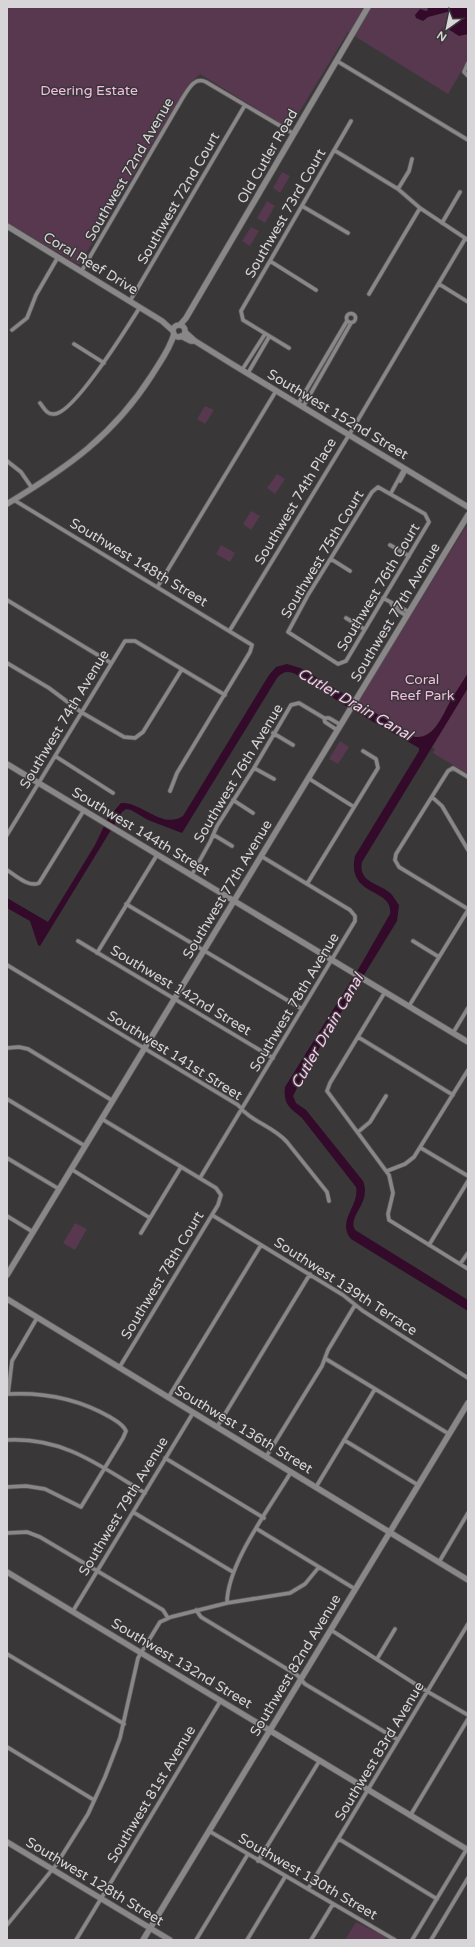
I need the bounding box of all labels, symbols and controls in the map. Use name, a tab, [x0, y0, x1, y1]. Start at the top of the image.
north arrow	[427, 8, 467, 48]
text: N	[435, 28, 449, 44]
park label: Deering Estate	[40, 82, 138, 99]
street label: Southwest 72nd Avenue	[81, 95, 177, 244]
street label: Old Cutler Road	[234, 106, 301, 207]
street label: Southwest 72nd Court	[134, 129, 224, 267]
street label: Southwest 73rd Court	[241, 145, 330, 281]
street label: Coral Reef Drive	[40, 228, 141, 298]
street label: Southwest 152nd Street	[264, 366, 412, 464]
street label: Southwest 74th Place	[251, 435, 340, 568]
street label: Southwest 75th Court	[277, 487, 368, 621]
street label: Southwest 148th Street	[67, 514, 211, 611]
street label: Southwest 76th Court	[333, 520, 424, 654]
street label: Southwest 77th Avenue	[347, 540, 444, 685]
street label: Southwest 74th Avenue	[16, 647, 113, 792]
water label: Cutler Drain Canal	[295, 664, 417, 745]
park label: Coral Reef Park	[390, 671, 455, 704]
street label: Southwest 76th Avenue	[190, 701, 287, 846]
street label: Southwest 144th Street	[69, 783, 213, 880]
street label: Southwest 77th Avenue	[179, 817, 276, 962]
street label: Southwest 78th Avenue	[246, 930, 343, 1075]
street label: Southwest 142nd Street	[107, 942, 255, 1040]
water label: Cutler Drain Canal	[287, 969, 368, 1091]
street label: Southwest 141st Street	[104, 1007, 246, 1104]
street label: Southwest 78th Court	[117, 1208, 208, 1342]
street label: Southwest 139th Terrace	[271, 1234, 421, 1339]
street label: Southwest 136th Street	[172, 1381, 316, 1478]
street label: Southwest 79th Avenue	[75, 1434, 172, 1579]
street label: Southwest 82nd Avenue	[246, 1591, 345, 1739]
street label: Southwest 132nd Street	[108, 1615, 256, 1713]
street label: Southwest 83rd Avenue	[331, 1679, 428, 1824]
street label: Southwest 81st Avenue	[104, 1722, 199, 1866]
street label: Southwest 130th Street	[235, 1830, 381, 1924]
street label: Southwest 128th Street	[23, 1833, 167, 1930]

